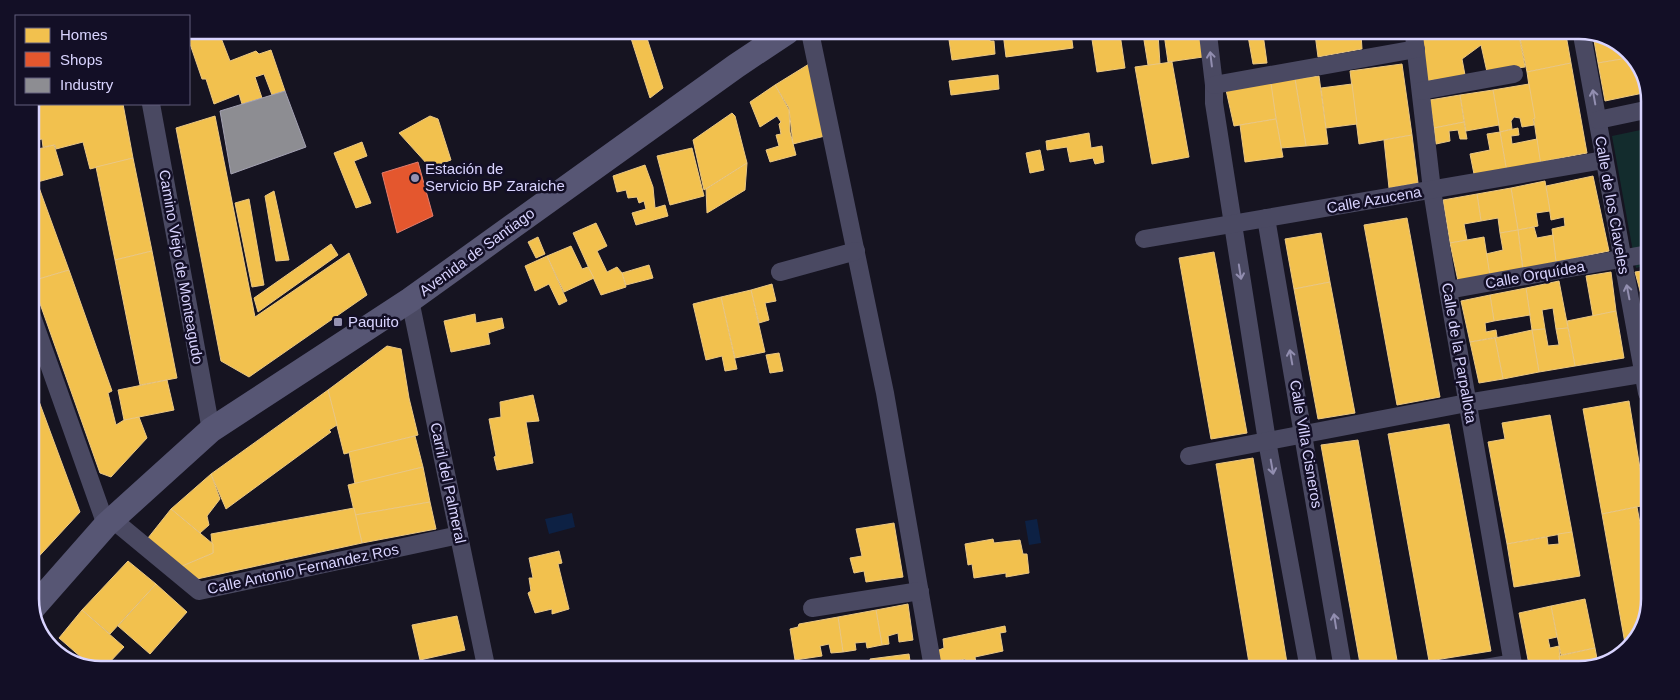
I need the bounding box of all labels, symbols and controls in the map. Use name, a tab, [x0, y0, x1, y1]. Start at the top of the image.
legend	[15, 15, 190, 105]
text: Homes	[60, 26, 108, 43]
text: Shops	[60, 51, 103, 68]
one-way arrow	[1206, 52, 1216, 68]
text: Industry	[60, 76, 114, 93]
one-way arrow	[1588, 90, 1598, 106]
street label: Calle de los Claveles	[1592, 134, 1633, 275]
place label: Estación de Servicio BP Zaraiche	[425, 160, 565, 194]
street label: Camino Viejo de Monteagudo	[156, 168, 207, 366]
marker: Estación de Servicio BP Zaraiche	[409, 172, 421, 184]
street label: Calle Azucena	[1325, 183, 1423, 216]
street label: Avenida de Santiago	[416, 204, 538, 299]
street label: Calle Orquídea	[1484, 257, 1587, 292]
one-way arrow	[1236, 264, 1246, 280]
street label: Calle de la Parpallota	[1439, 281, 1480, 425]
one-way arrow	[1623, 284, 1632, 300]
place label: Paquito	[348, 313, 399, 330]
marker: Paquito	[332, 316, 344, 328]
one-way arrow	[1285, 350, 1295, 366]
street label: Calle Villa Cisneros	[1287, 379, 1326, 509]
street label: Carril del Palmeral	[427, 421, 470, 545]
one-way arrow	[1268, 459, 1277, 475]
street label: Calle Antonio Fernandez Ros	[206, 540, 400, 597]
one-way arrow	[1330, 613, 1340, 629]

